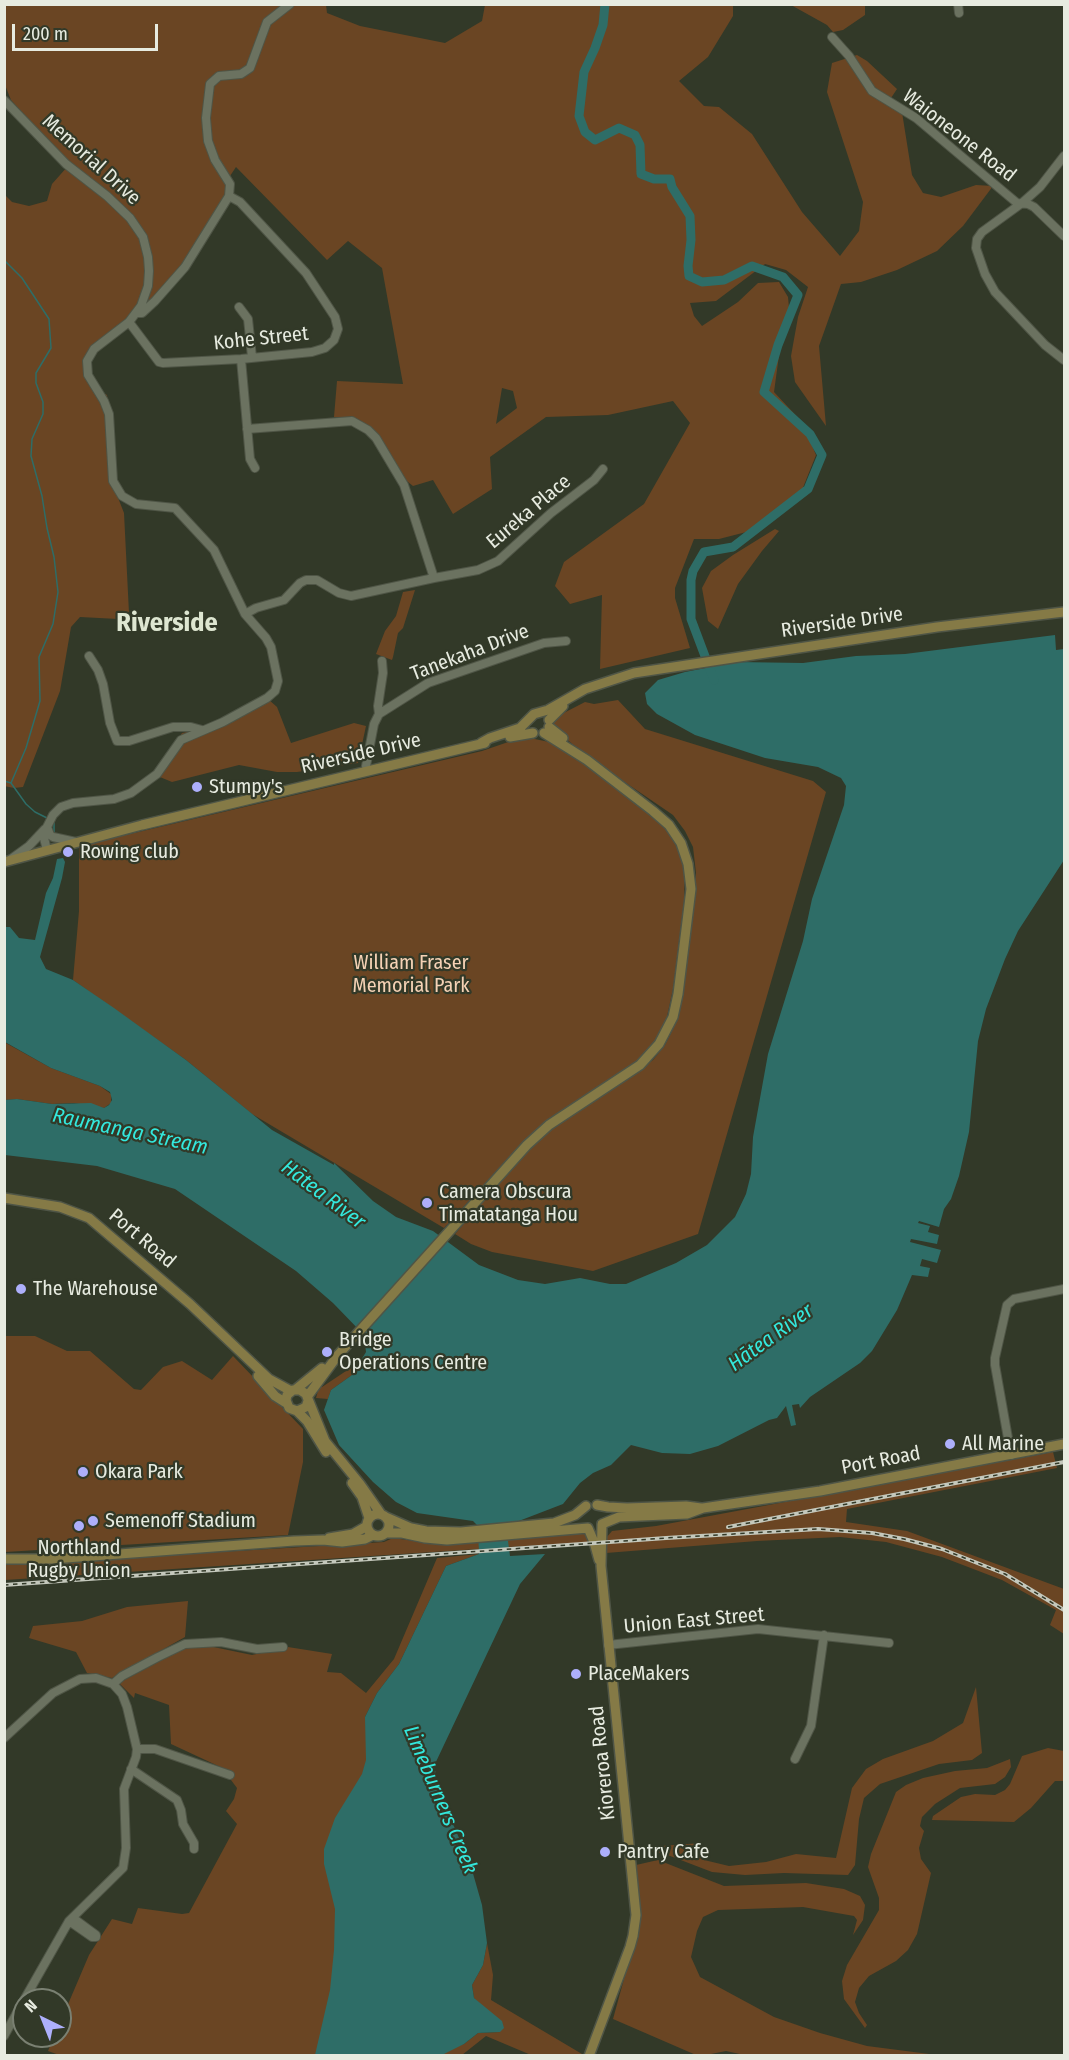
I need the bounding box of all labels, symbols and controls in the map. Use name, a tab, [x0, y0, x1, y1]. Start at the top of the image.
scale bar	[15, 12, 160, 50]
text: 200 m	[23, 23, 68, 45]
street label: Waioneone Road	[898, 84, 1020, 188]
street label: Memorial Drive	[37, 110, 145, 210]
street label: Kohe Street	[212, 322, 310, 356]
street label: Eureka Place	[482, 470, 576, 554]
street label: Riverside Drive	[780, 603, 904, 643]
district label: Riverside	[116, 608, 218, 640]
street label: Tanekaha Drive	[408, 619, 532, 687]
street label: Riverside Drive	[299, 729, 423, 779]
place label: Stumpy's	[209, 775, 283, 799]
marker: Stumpy's	[190, 780, 204, 794]
place label: Rowing club	[80, 840, 179, 864]
marker: Rowing club	[61, 845, 75, 859]
park label: William Fraser Memorial Park	[352, 951, 470, 998]
water label: Raumanga Stream	[50, 1103, 210, 1161]
water label: Hātea River	[276, 1155, 370, 1235]
place label: Camera Obscura Timatatanga Hou	[439, 1180, 578, 1227]
marker: Camera Obscura Timatatanga Hou	[420, 1196, 434, 1210]
street label: Port Road	[104, 1204, 180, 1274]
place label: The Warehouse	[33, 1277, 158, 1301]
marker: The Warehouse	[14, 1282, 28, 1296]
water label: Hātea River	[724, 1299, 818, 1377]
place label: Bridge Operations Centre	[339, 1328, 487, 1375]
marker: Bridge Operations Centre	[320, 1345, 334, 1359]
place label: All Marine	[962, 1432, 1044, 1456]
marker: All Marine	[943, 1437, 957, 1451]
street label: Port Road	[839, 1442, 923, 1480]
place label: Okara Park	[95, 1460, 183, 1484]
marker: Okara Park	[76, 1465, 90, 1479]
place label: Semenoff Stadium	[105, 1509, 256, 1533]
marker: Semenoff Stadium	[86, 1514, 100, 1528]
marker: Northland Rugby Union	[72, 1519, 86, 1533]
place label: Northland Rugby Union	[27, 1536, 131, 1583]
street label: Union East Street	[623, 1603, 765, 1639]
place label: PlaceMakers	[588, 1662, 690, 1686]
marker: PlaceMakers	[569, 1667, 583, 1681]
street label: Kioreroa Road	[585, 1704, 621, 1822]
water label: Limeburners Creek	[397, 1722, 483, 1878]
place label: Pantry Cafe	[617, 1840, 709, 1864]
marker: Pantry Cafe	[598, 1845, 612, 1859]
north arrow	[12, 1988, 72, 2048]
text: N	[21, 1996, 41, 2016]

